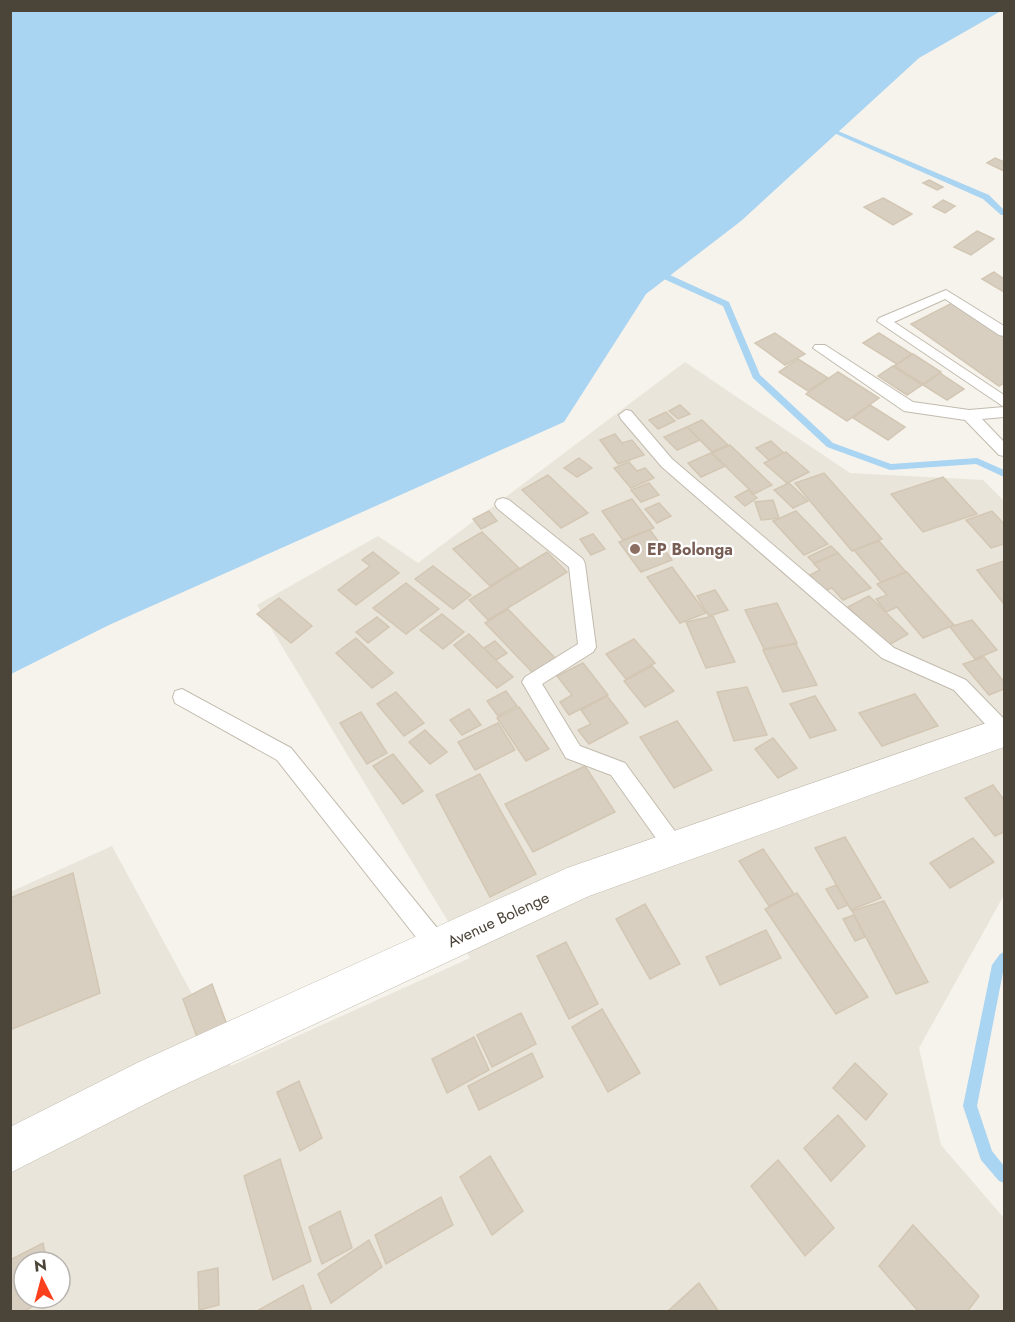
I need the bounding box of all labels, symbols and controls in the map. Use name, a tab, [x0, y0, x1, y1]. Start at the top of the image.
place label: EP Bolonga	[647, 538, 733, 561]
marker: EP Bolonga	[628, 542, 642, 556]
street label: Avenue Bolenge	[444, 886, 553, 953]
north arrow	[12, 1250, 72, 1310]
text: N	[33, 1253, 48, 1278]

